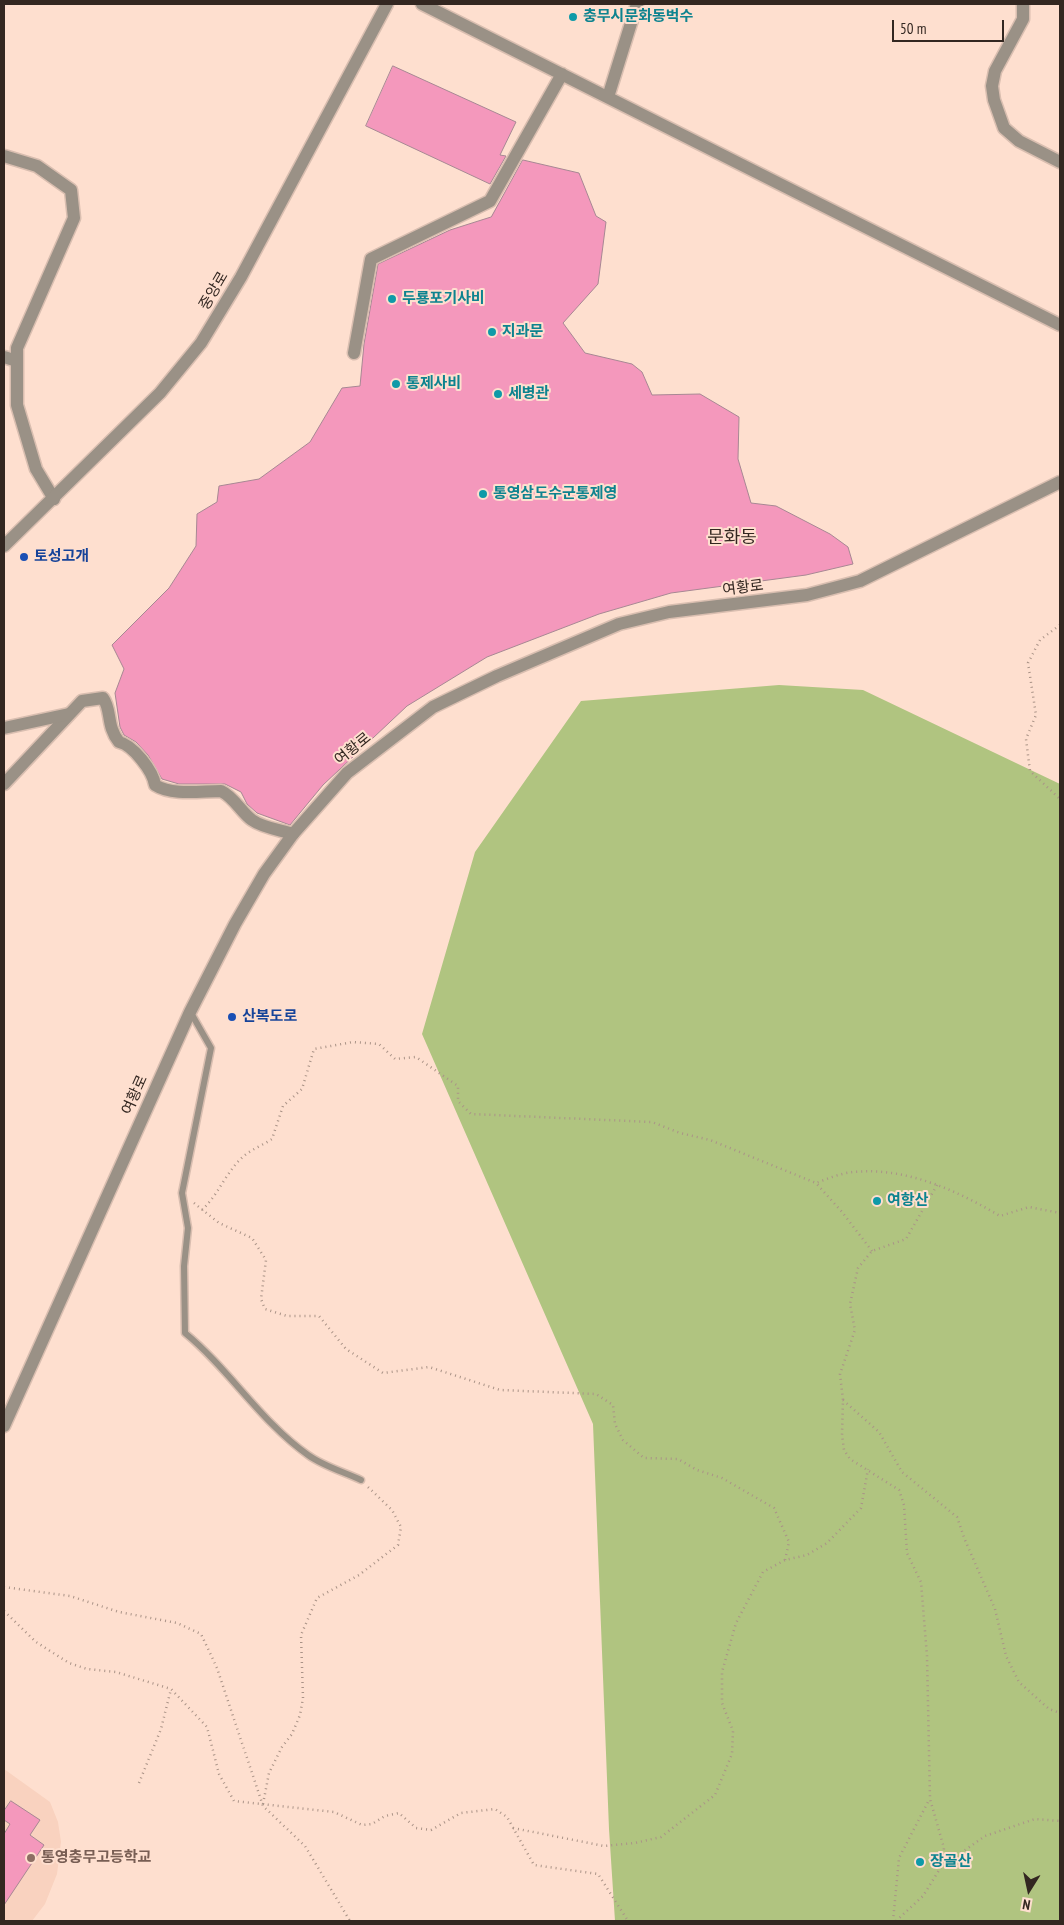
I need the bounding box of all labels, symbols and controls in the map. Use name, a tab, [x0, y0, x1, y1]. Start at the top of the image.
place label: 충무시문화동벅수	[583, 8, 693, 26]
scale bar	[894, 10, 1006, 42]
marker: 충무시문화동벅수	[567, 11, 579, 23]
text: 50 m	[900, 19, 926, 38]
street label: 중앙로	[196, 269, 232, 313]
place label: 두룡포기사비	[402, 290, 485, 308]
marker: 두룡포기사비	[386, 293, 398, 305]
place label: 지과문	[502, 323, 543, 341]
marker: 지과문	[486, 326, 498, 338]
place label: 통제사비	[406, 375, 461, 393]
marker: 통제사비	[390, 378, 402, 390]
place label: 세병관	[508, 385, 549, 403]
marker: 세병관	[492, 388, 504, 400]
place label: 통영삼도수군통제영	[493, 485, 617, 503]
marker: 통영삼도수군통제영	[477, 488, 489, 500]
district label: 문화동	[707, 527, 757, 549]
place label: 토성고개	[34, 548, 89, 566]
marker: 토성고개	[18, 551, 30, 563]
street label: 여황로	[721, 577, 765, 599]
street label: 여황로	[331, 729, 375, 769]
place label: 산복도로	[242, 1008, 297, 1026]
marker: 산복도로	[226, 1011, 238, 1023]
street label: 여황로	[118, 1072, 152, 1118]
place label: 여항산	[887, 1192, 928, 1210]
marker: 여항산	[871, 1195, 883, 1207]
place label: 통영충무고등학교	[41, 1849, 151, 1867]
marker: 통영충무고등학교	[25, 1852, 37, 1864]
place label: 장골산	[930, 1853, 971, 1871]
marker: 장골산	[914, 1856, 926, 1868]
north arrow	[1004, 1865, 1054, 1915]
text: N	[1021, 1895, 1032, 1914]

